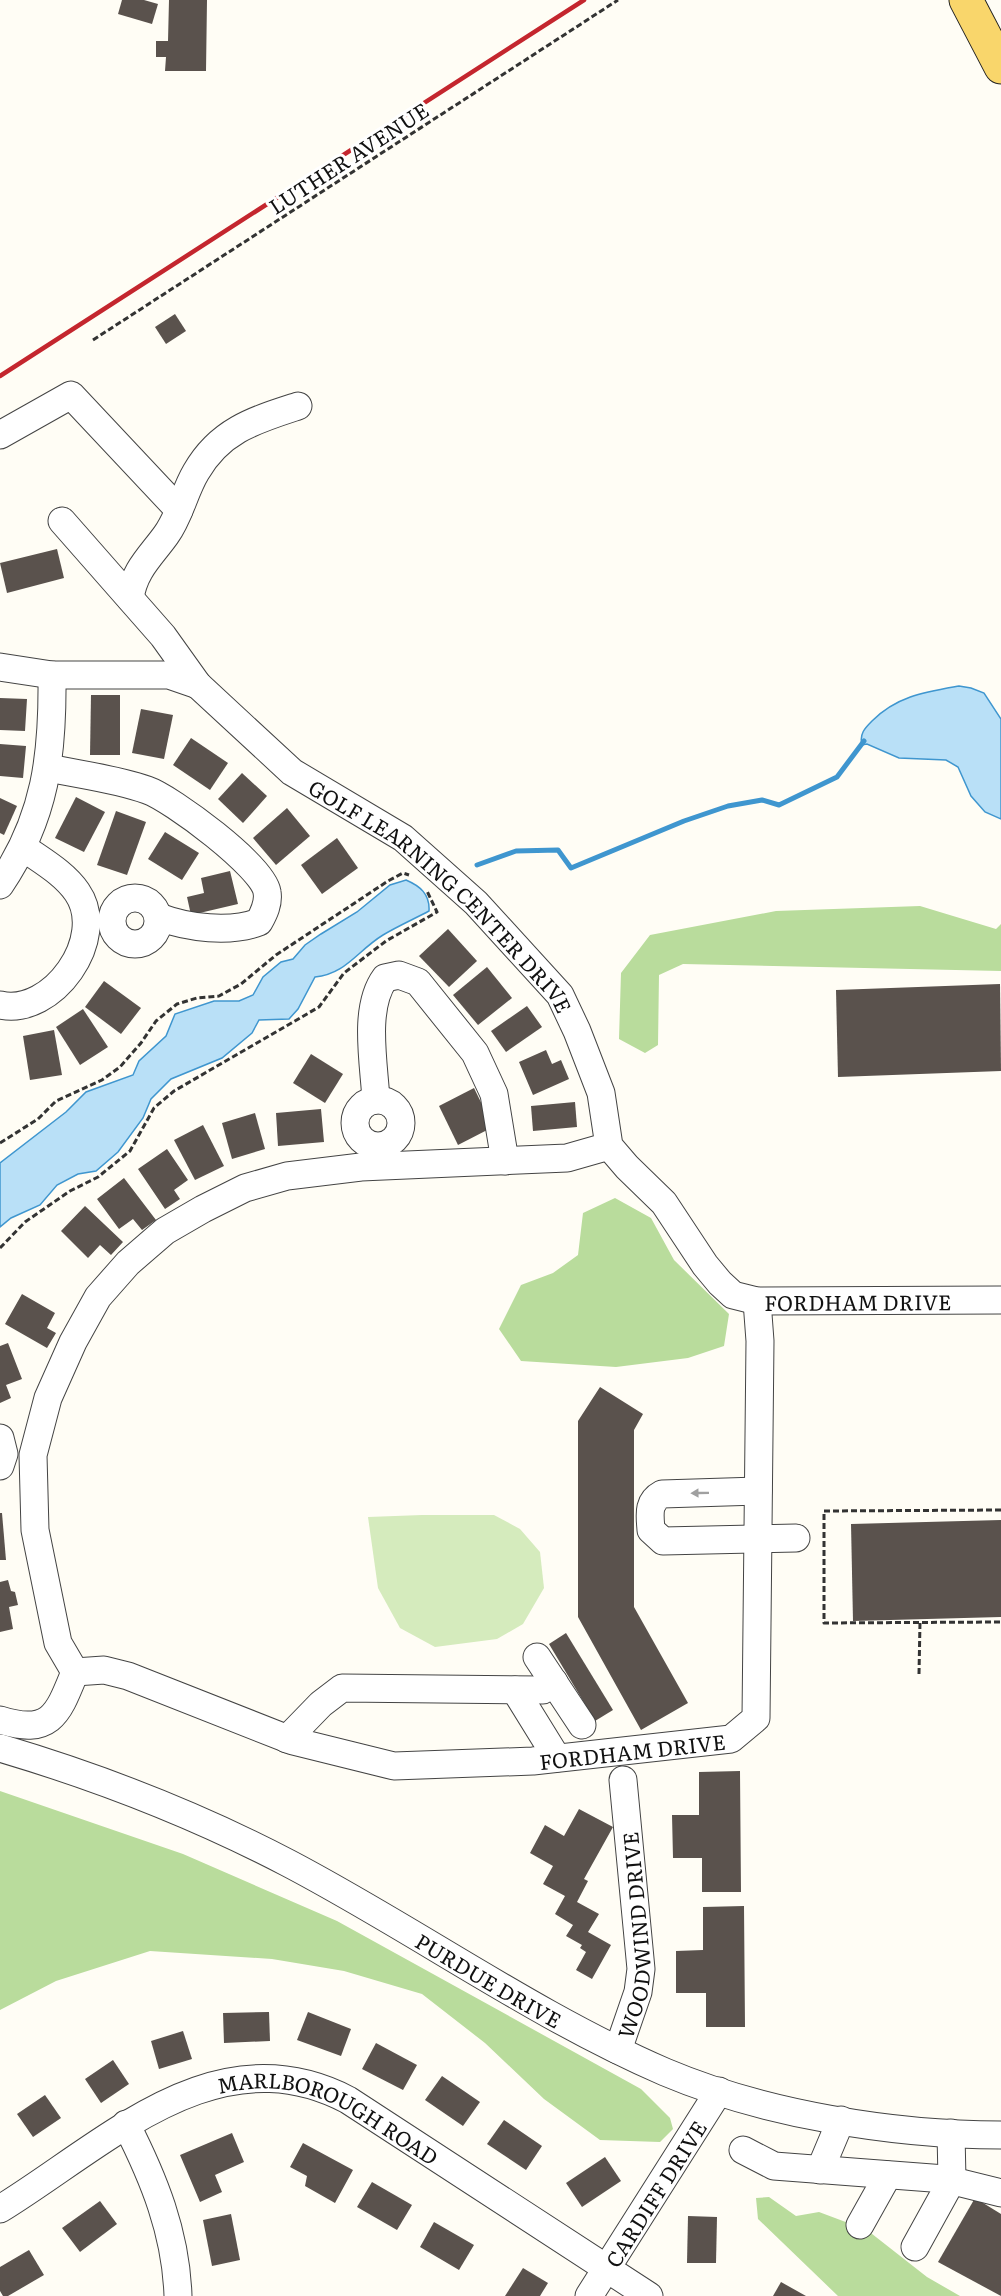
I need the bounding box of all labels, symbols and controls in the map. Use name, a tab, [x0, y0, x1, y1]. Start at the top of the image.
street label: LUTHER AVENUE	[262, 94, 434, 220]
street label: GOLF LEARNING CENTER DRIVE	[304, 770, 581, 1017]
street label: FORDHAM DRIVE	[764, 1285, 951, 1316]
one-way arrow	[690, 1488, 709, 1498]
street label: FORDHAM DRIVE	[537, 1724, 727, 1776]
street label: WOODWIND DRIVE	[608, 1831, 656, 2042]
street label: PURDUE DRIVE	[410, 1924, 568, 2034]
street label: MARLBOROUGH ROAD	[214, 2063, 445, 2171]
street label: CARDIFF DRIVE	[596, 2114, 713, 2272]

